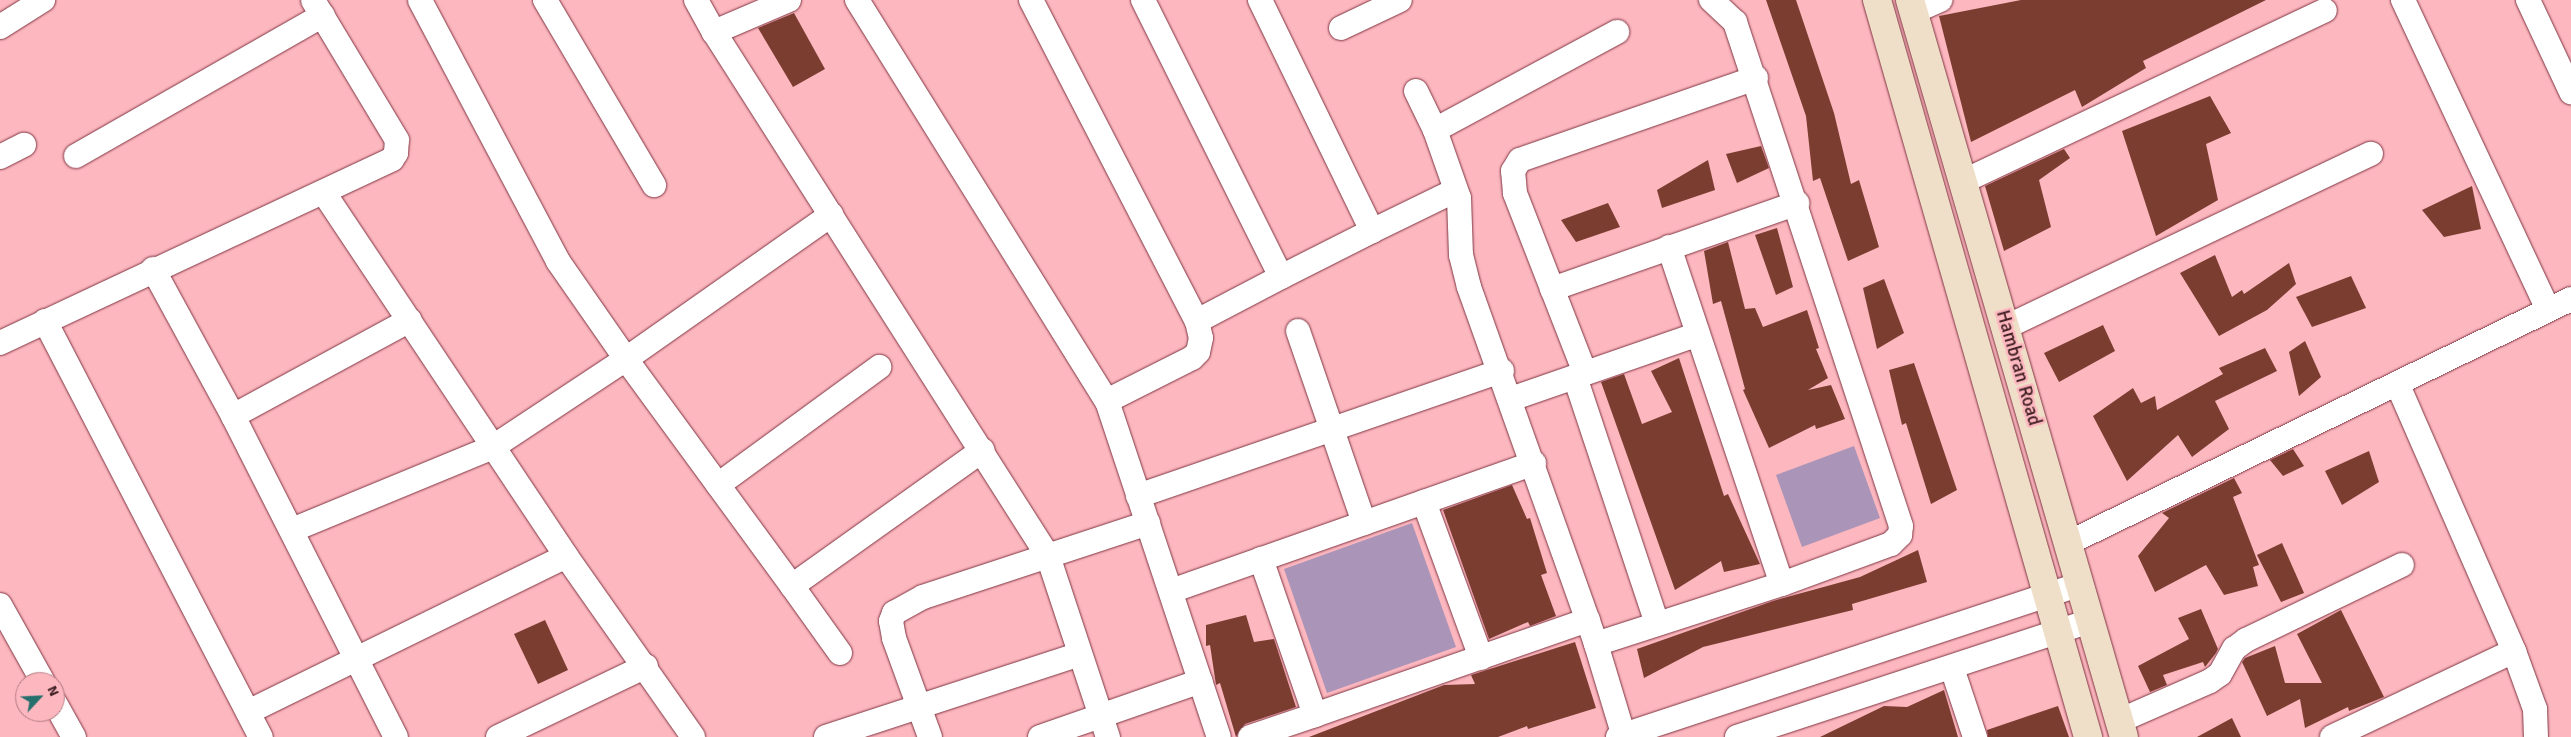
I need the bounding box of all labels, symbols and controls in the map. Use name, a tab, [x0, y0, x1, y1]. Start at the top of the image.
street label: Hambran Road	[1991, 308, 2045, 428]
north arrow	[15, 672, 65, 722]
text: N	[43, 683, 63, 699]

